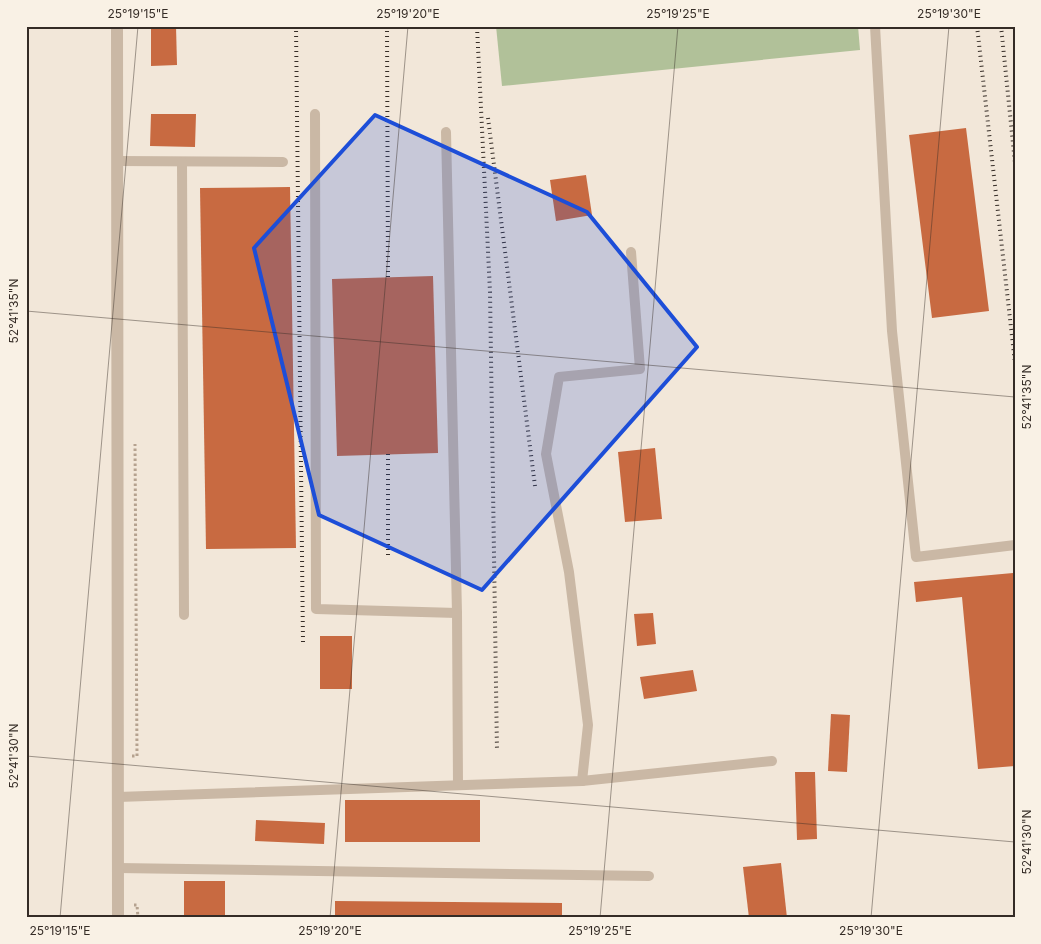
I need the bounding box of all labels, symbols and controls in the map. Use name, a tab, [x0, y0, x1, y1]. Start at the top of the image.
text: 25°19'15"E	[108, 6, 168, 21]
text: 25°19'20"E	[376, 6, 440, 21]
text: 25°19'25"E	[646, 6, 710, 21]
text: 25°19'30"E	[917, 6, 981, 21]
text: 52°41'35"N	[6, 279, 21, 343]
text: 52°41'35"N	[1019, 365, 1034, 429]
text: 52°41'30"N	[6, 723, 21, 789]
text: 52°41'30"N	[1019, 809, 1034, 875]
text: 25°19'15"E	[30, 923, 90, 938]
text: 25°19'20"E	[298, 923, 362, 938]
text: 25°19'25"E	[568, 923, 632, 938]
text: 25°19'30"E	[839, 923, 903, 938]

